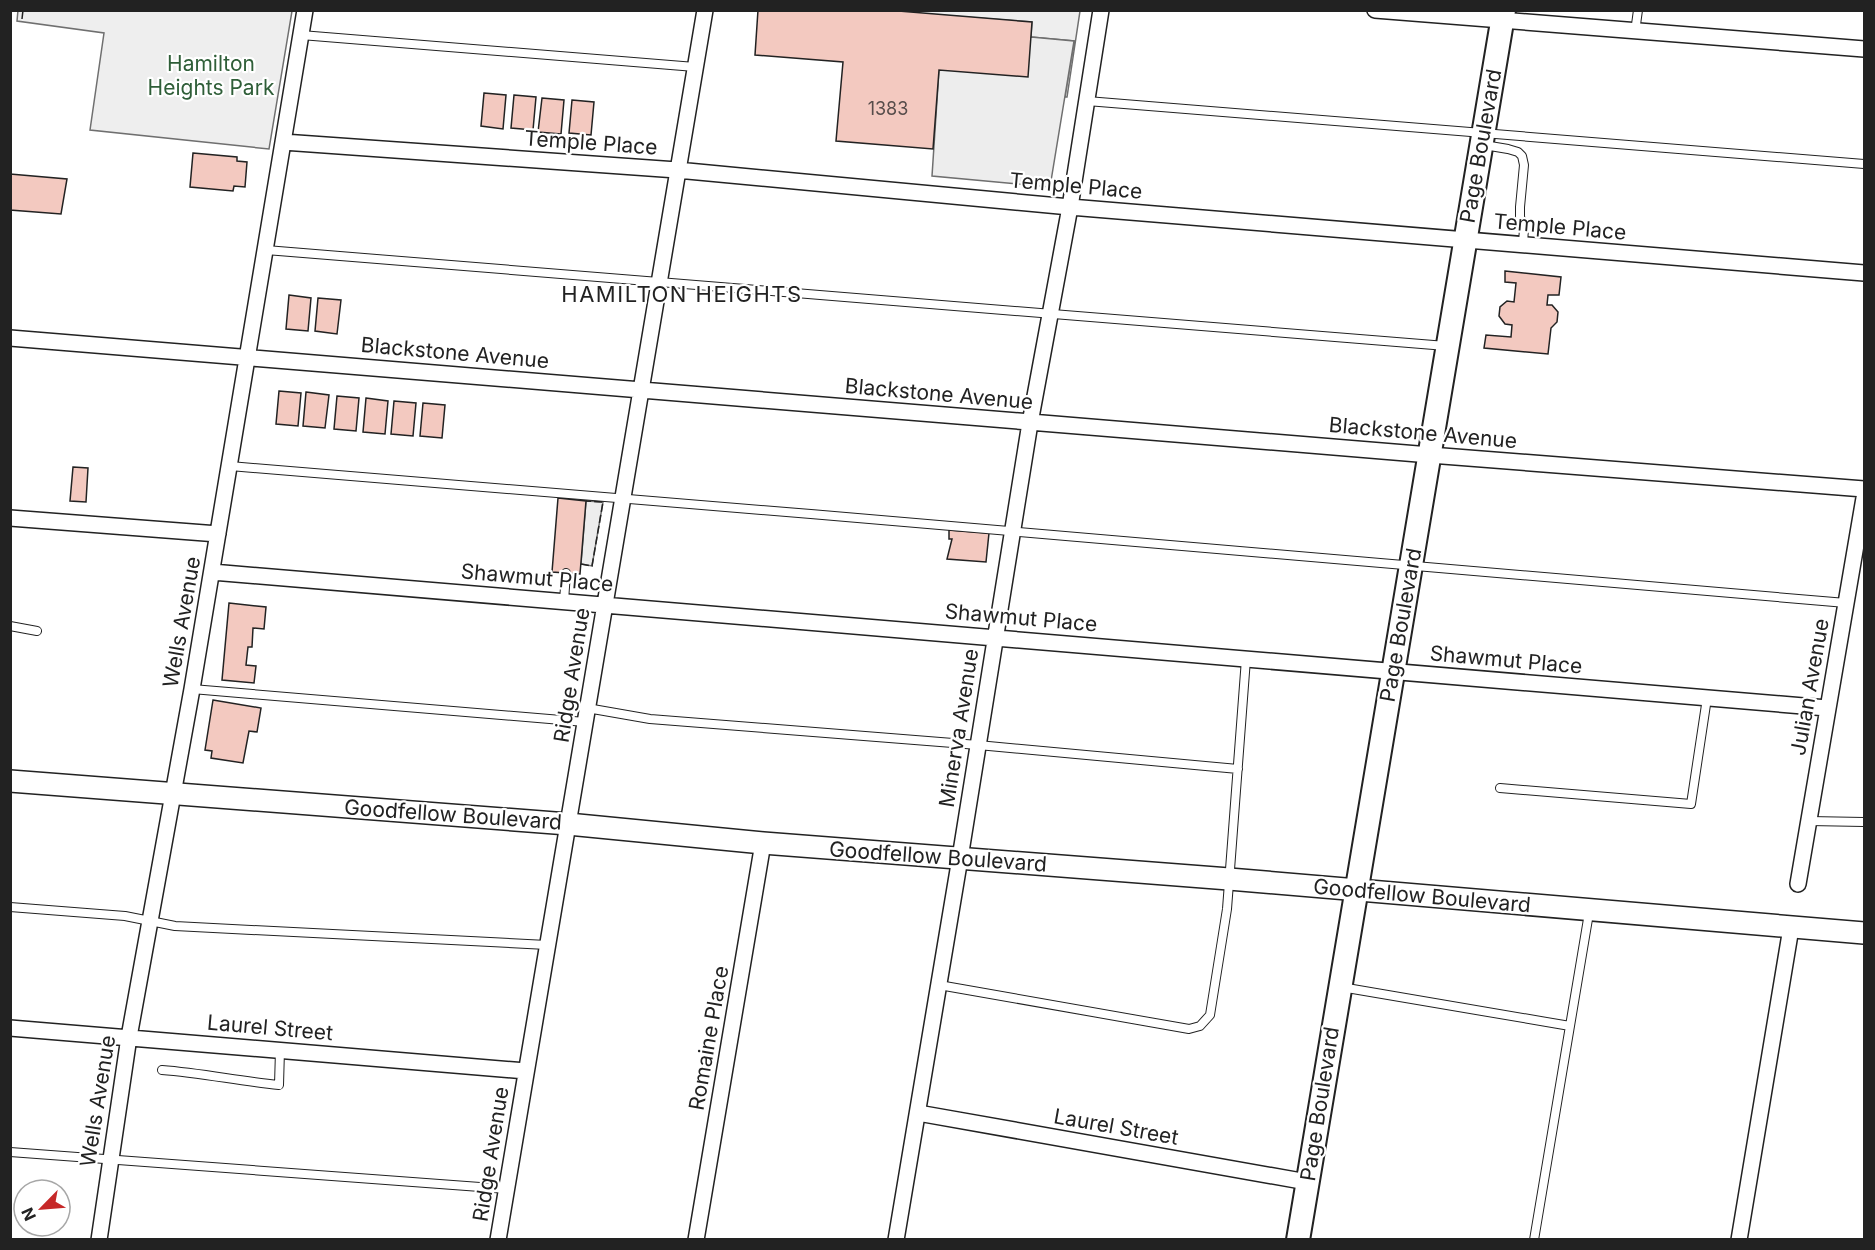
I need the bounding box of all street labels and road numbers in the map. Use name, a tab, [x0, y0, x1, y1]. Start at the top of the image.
street label: Page Boulevard	[1455, 67, 1506, 225]
street label: Temple Place	[524, 125, 658, 160]
street label: Temple Place	[1009, 167, 1143, 204]
street label: Temple Place	[1493, 208, 1627, 245]
street label: Blackstone Avenue	[360, 332, 550, 373]
street label: Blackstone Avenue	[844, 373, 1034, 414]
street label: Blackstone Avenue	[1328, 412, 1518, 453]
street label: Page Boulevard	[1375, 546, 1426, 704]
street label: Wells Avenue	[158, 554, 205, 689]
street label: Shawmut Place	[460, 558, 614, 597]
street label: Shawmut Place	[944, 598, 1098, 637]
street label: Ridge Avenue	[549, 606, 595, 744]
street label: Julian Avenue	[1785, 617, 1834, 757]
street label: Shawmut Place	[1429, 640, 1583, 679]
street label: Minerva Avenue	[934, 647, 983, 809]
street label: Goodfellow Boulevard	[343, 794, 563, 835]
street label: Goodfellow Boulevard	[828, 836, 1048, 877]
street label: Goodfellow Boulevard	[1312, 874, 1532, 917]
street label: Romaine Place	[684, 964, 734, 1112]
street label: Laurel Street	[206, 1010, 334, 1045]
street label: Page Boulevard	[1295, 1025, 1344, 1183]
street label: Wells Avenue	[75, 1033, 120, 1168]
street label: Ridge Avenue	[468, 1085, 514, 1223]
street label: Laurel Street	[1052, 1103, 1180, 1150]

